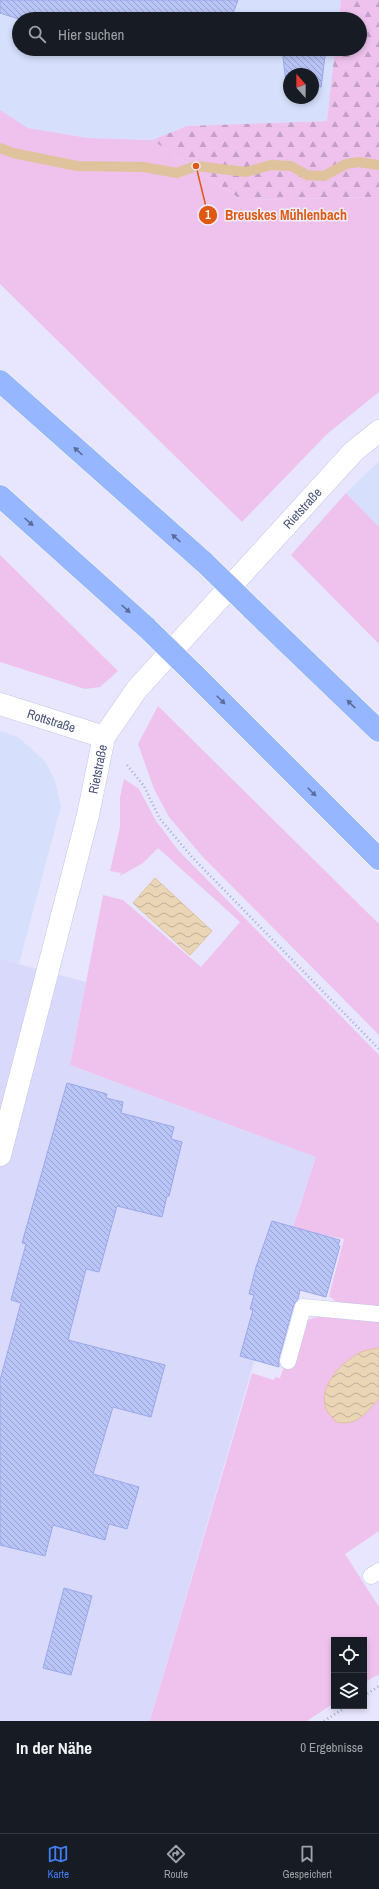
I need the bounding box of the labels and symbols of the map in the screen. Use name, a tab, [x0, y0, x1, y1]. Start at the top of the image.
north arrow	[283, 68, 319, 104]
callout: Breuskes Mühlenbach	[198, 202, 355, 228]
text: Breuskes Mühlenbach	[225, 206, 347, 224]
text: 1	[205, 207, 211, 223]
one-way arrow	[73, 447, 84, 456]
street label: Rietstraße	[279, 484, 326, 532]
one-way arrow	[24, 518, 34, 527]
one-way arrow	[170, 533, 181, 542]
one-way arrow	[121, 605, 131, 614]
one-way arrow	[216, 695, 226, 705]
one-way arrow	[346, 699, 356, 709]
street label: Rottstraße	[25, 705, 78, 736]
street label: Rietstraße	[85, 743, 111, 795]
one-way arrow	[307, 787, 317, 797]

